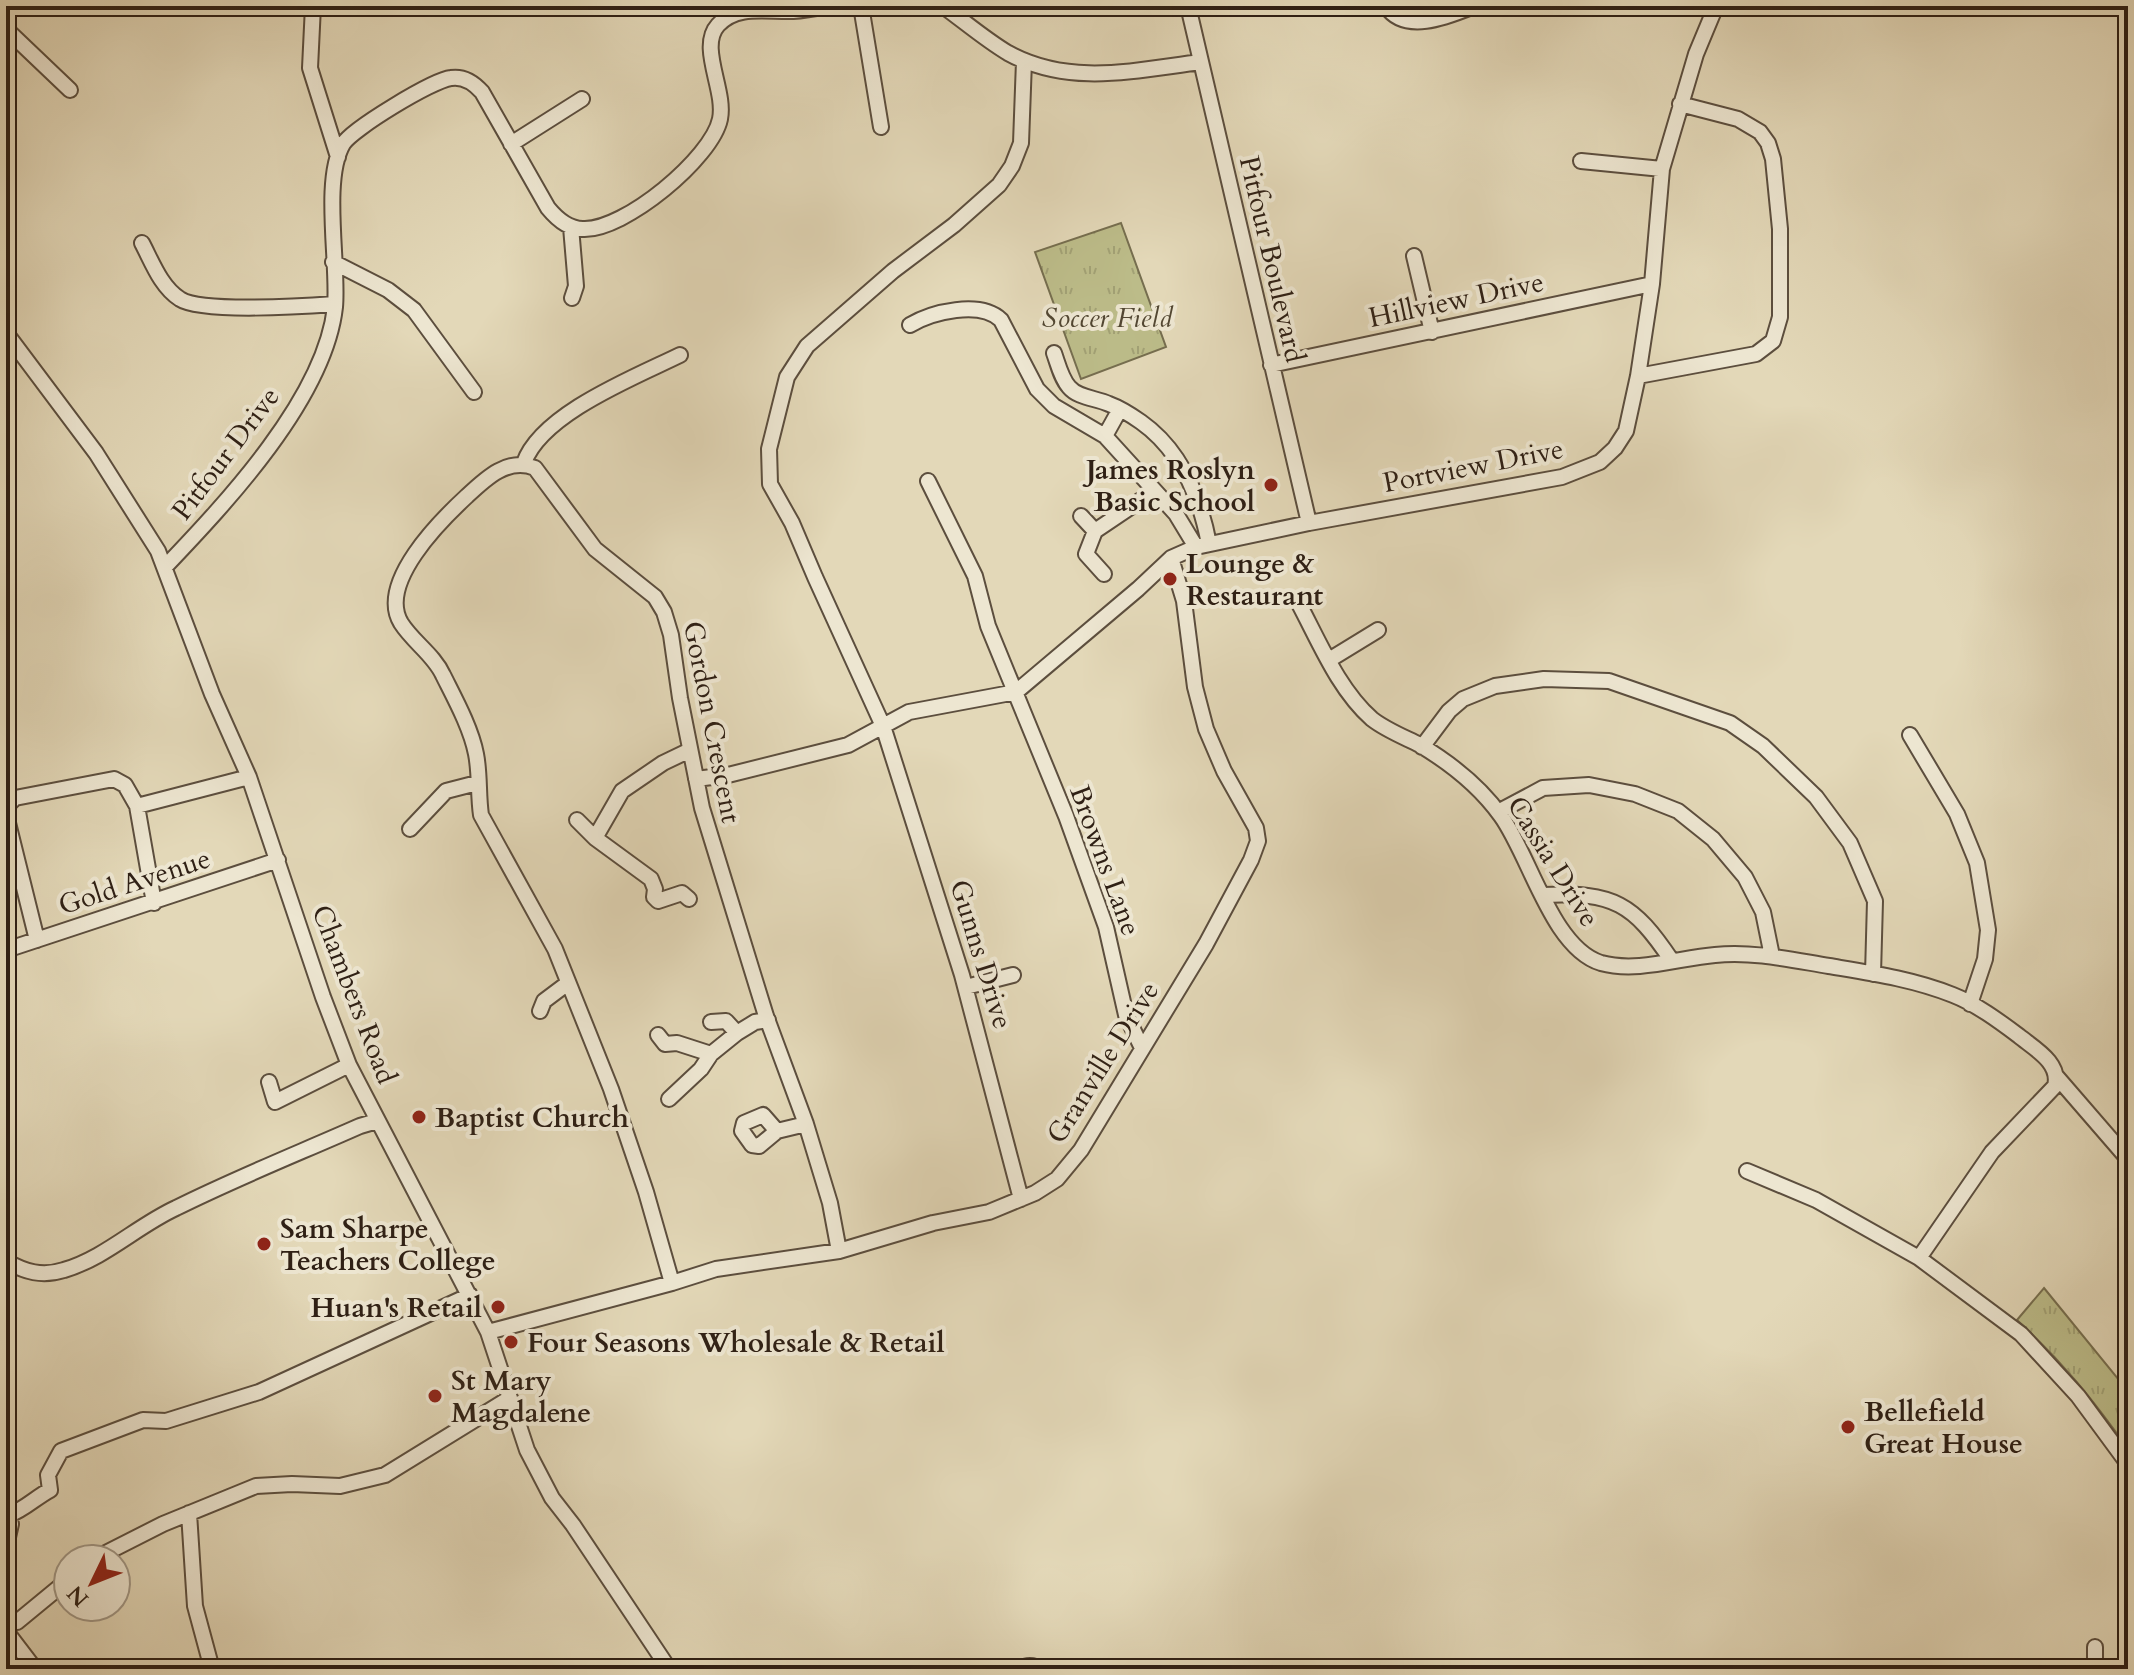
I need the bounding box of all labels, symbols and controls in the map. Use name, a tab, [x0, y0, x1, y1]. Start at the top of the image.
street label: Pitfour Boulevard	[1230, 152, 1314, 366]
street label: Hillview Drive	[1365, 263, 1547, 337]
park label: Soccer Field	[1042, 299, 1174, 337]
street label: Pitfour Drive	[163, 379, 288, 528]
street label: Portview Drive	[1380, 430, 1567, 502]
place label: James Roslyn Basic School	[1082, 451, 1255, 521]
marker: James Roslyn Basic School	[1262, 476, 1280, 494]
place label: Lounge & Restaurant	[1186, 545, 1323, 615]
marker: Lounge & Restaurant	[1161, 570, 1179, 588]
street label: Gordon Crescent	[674, 618, 750, 827]
street label: Browns Lane	[1060, 780, 1150, 941]
street label: Cassia Drive	[1498, 789, 1608, 934]
street label: Gold Avenue	[53, 840, 215, 924]
street label: Gunns Drive	[940, 875, 1022, 1033]
street label: Chambers Road	[302, 899, 406, 1089]
street label: Granville Drive	[1038, 974, 1168, 1151]
place label: Baptist Church	[435, 1099, 630, 1137]
marker: Baptist Church	[410, 1108, 428, 1126]
place label: Sam Sharpe Teachers College	[280, 1210, 496, 1280]
marker: Sam Sharpe Teachers College	[255, 1235, 273, 1253]
place label: Huan's Retail	[310, 1289, 482, 1327]
marker: Huan's Retail	[489, 1298, 507, 1316]
place label: Four Seasons Wholesale & Retail	[527, 1324, 945, 1362]
marker: Four Seasons Wholesale & Retail	[502, 1333, 520, 1351]
place label: St Mary Magdalene	[451, 1362, 591, 1432]
marker: St Mary Magdalene	[426, 1387, 444, 1405]
place label: Bellefield Great House	[1864, 1393, 2023, 1463]
marker: Bellefield Great House	[1839, 1418, 1857, 1436]
north arrow	[52, 1543, 132, 1623]
text: N	[61, 1579, 96, 1613]

